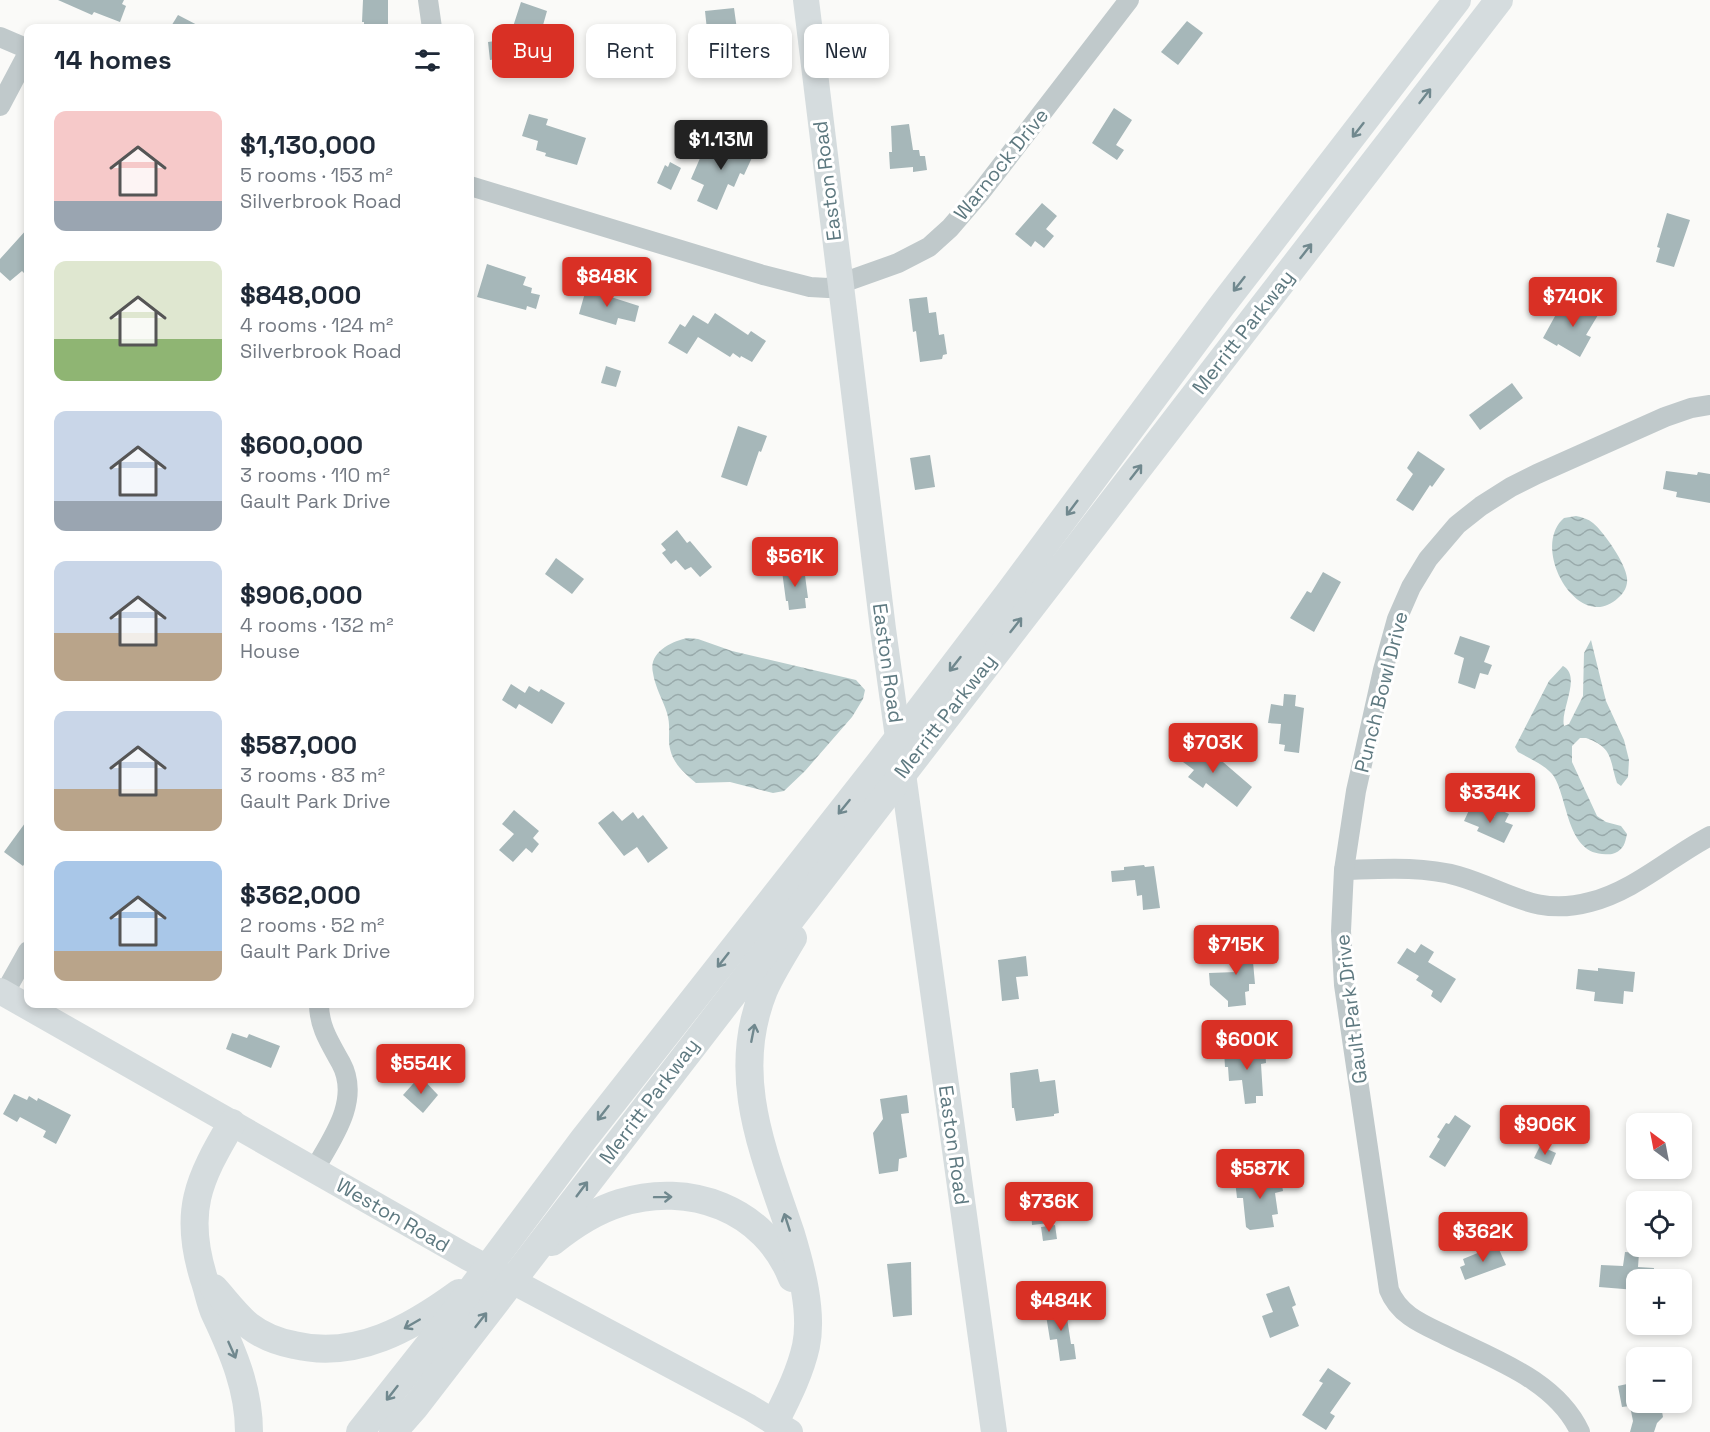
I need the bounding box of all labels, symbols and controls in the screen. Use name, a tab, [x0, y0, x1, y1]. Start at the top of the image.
chip: Buy	[492, 24, 574, 78]
chip: Rent	[586, 24, 676, 78]
chip: Filters	[688, 24, 792, 78]
chip: New	[804, 24, 889, 78]
text: 14 homes	[54, 43, 172, 77]
icon: filters	[411, 44, 444, 77]
one-way arrow	[1418, 88, 1431, 104]
street label: Warnock Drive	[948, 103, 1054, 225]
pin: $1.13M	[672, 120, 770, 171]
street label: Easton Road	[807, 120, 847, 242]
one-way arrow	[1351, 121, 1364, 137]
text: $1.13M	[689, 126, 753, 152]
text: $1,130,000	[240, 128, 376, 162]
icon: home	[102, 135, 174, 207]
text: 5 rooms · 153 m²	[240, 162, 393, 188]
text: Silverbrook Road	[240, 188, 402, 214]
one-way arrow	[1300, 243, 1312, 259]
pin: $848K	[565, 257, 649, 308]
text: $848K	[576, 263, 638, 289]
street label: Merritt Parkway	[1186, 265, 1300, 399]
one-way arrow	[1232, 276, 1245, 292]
pin: $740K	[1531, 277, 1615, 328]
text: $848,000	[240, 278, 361, 312]
text: $740K	[1543, 283, 1603, 309]
icon: home	[102, 285, 174, 357]
text: 4 rooms · 124 m²	[240, 312, 393, 338]
text: Silverbrook Road	[240, 338, 402, 364]
text: $600,000	[240, 428, 363, 462]
icon: home	[102, 435, 174, 507]
text: 3 rooms · 110 m²	[240, 462, 390, 488]
one-way arrow	[1129, 464, 1142, 480]
text: Gault Park Drive	[240, 488, 391, 514]
one-way arrow	[1066, 500, 1078, 516]
pin: $561K	[753, 537, 837, 588]
text: $561K	[766, 543, 824, 569]
text: $906,000	[240, 578, 363, 612]
icon: home	[102, 585, 174, 657]
street label: Easton Road	[867, 601, 909, 725]
street label: Punch Bowl Drive	[1348, 609, 1414, 775]
text: 4 rooms · 132 m²	[240, 612, 393, 638]
one-way arrow	[1009, 618, 1022, 634]
text: House	[240, 638, 300, 664]
street label: Merritt Parkway	[888, 649, 1002, 783]
one-way arrow	[948, 655, 961, 671]
pin: $703K	[1171, 723, 1255, 774]
text: $587,000	[240, 728, 357, 762]
text: $703K	[1183, 729, 1243, 755]
icon: home	[102, 735, 174, 807]
text: 3 rooms · 83 m²	[240, 762, 385, 788]
pin: $334K	[1448, 773, 1532, 824]
text: $334K	[1459, 779, 1521, 805]
text: Gault Park Drive	[240, 788, 391, 814]
one-way arrow	[838, 798, 851, 814]
text: $362,000	[240, 878, 361, 912]
icon: home	[102, 885, 174, 957]
text: 2 rooms · 52 m²	[240, 912, 384, 938]
pin: $715K	[1194, 925, 1278, 976]
text: $715K	[1208, 931, 1264, 957]
street label: Gault Park Drive	[1329, 933, 1373, 1085]
text: Gault Park Drive	[240, 938, 391, 964]
one-way arrow	[717, 951, 730, 967]
pin: $600K	[1205, 1020, 1289, 1071]
one-way arrow	[748, 1023, 759, 1043]
text: $600K	[1216, 1026, 1278, 1052]
street label: Merritt Parkway	[593, 1033, 705, 1169]
pin: $554K	[379, 1044, 463, 1095]
text: $554K	[390, 1050, 452, 1076]
street label: Easton Road	[933, 1083, 975, 1207]
one-way arrow	[597, 1105, 610, 1121]
pin: $906K	[1503, 1105, 1587, 1156]
text: $906K	[1514, 1111, 1576, 1137]
north arrow	[1626, 1113, 1692, 1179]
map controls	[1626, 1113, 1692, 1413]
pin: $587K	[1218, 1149, 1302, 1200]
text: $587K	[1230, 1155, 1290, 1181]
street label: Weston Road	[331, 1172, 455, 1258]
one-way arrow	[575, 1181, 588, 1197]
pin: $736K	[1007, 1182, 1091, 1233]
text: $736K	[1019, 1188, 1079, 1214]
one-way arrow	[652, 1191, 672, 1203]
button: locate	[1626, 1191, 1692, 1257]
pin: $362K	[1441, 1212, 1525, 1263]
one-way arrow	[780, 1213, 791, 1232]
text: $362K	[1453, 1218, 1513, 1244]
button: +	[1626, 1269, 1692, 1335]
pin: $484K	[1019, 1281, 1103, 1332]
text: $484K	[1030, 1287, 1092, 1313]
one-way arrow	[474, 1312, 487, 1328]
one-way arrow	[404, 1318, 421, 1330]
one-way arrow	[226, 1340, 238, 1358]
button: −	[1626, 1347, 1692, 1413]
one-way arrow	[385, 1384, 398, 1400]

